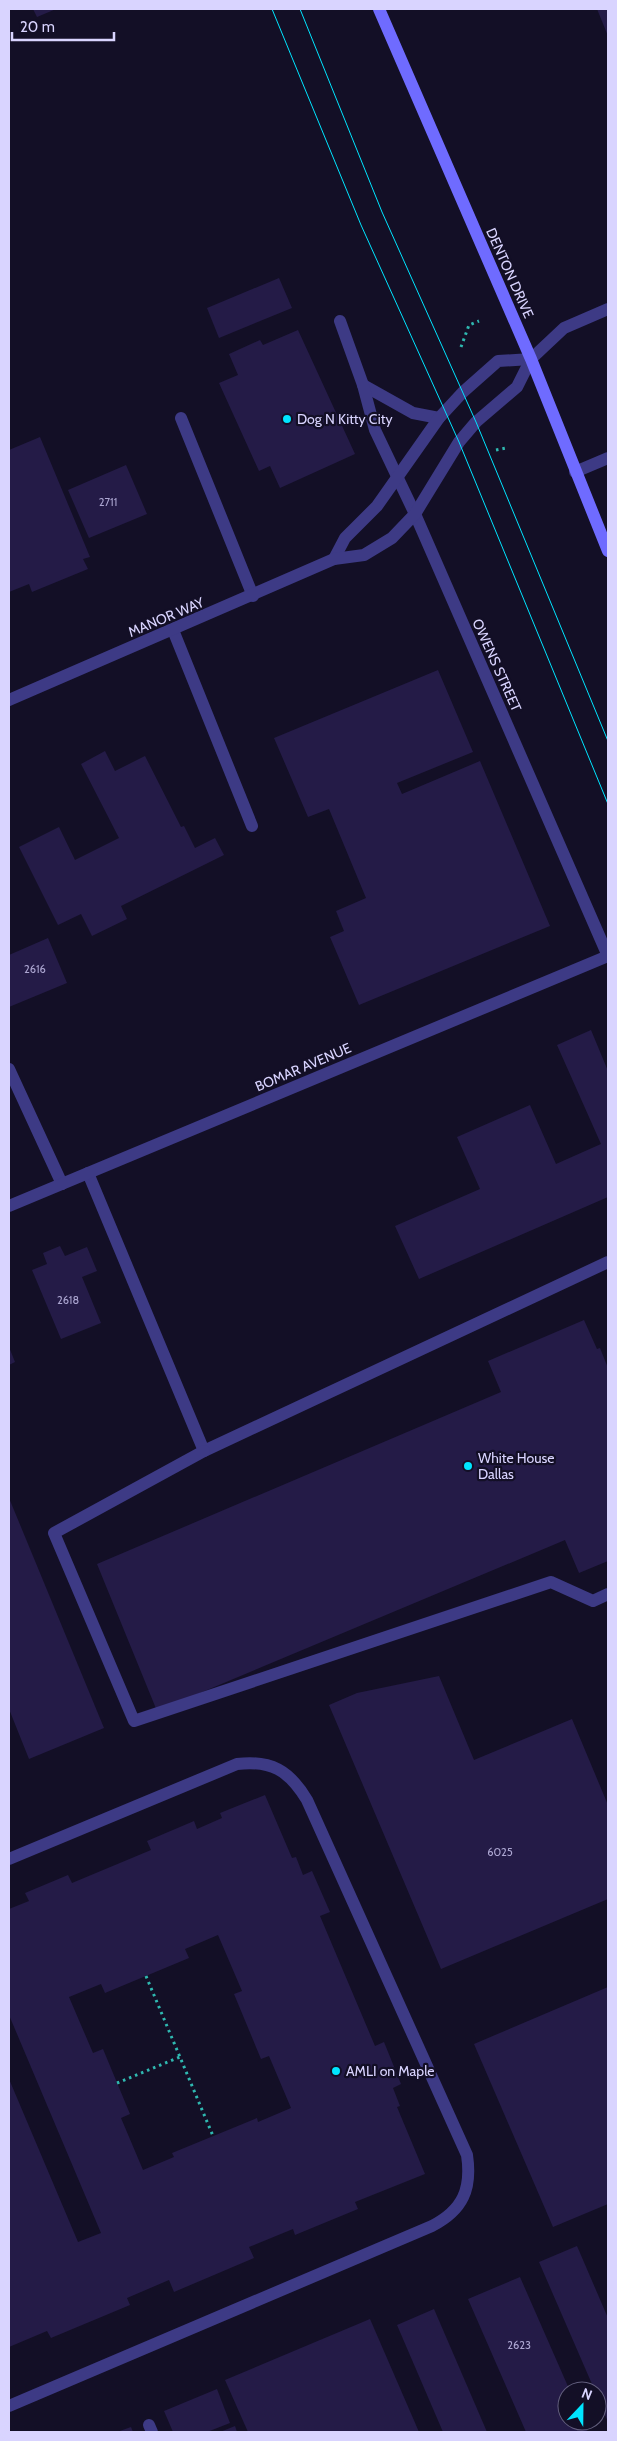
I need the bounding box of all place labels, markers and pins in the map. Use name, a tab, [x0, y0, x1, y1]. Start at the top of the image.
place label: Dog N Kitty City	[297, 410, 393, 428]
marker: Dog N Kitty City	[281, 413, 293, 425]
place label: White House Dallas	[478, 1449, 554, 1483]
marker: White House Dallas	[462, 1460, 474, 1472]
place label: AMLI on Maple	[346, 2062, 435, 2080]
marker: AMLI on Maple	[330, 2065, 342, 2077]

